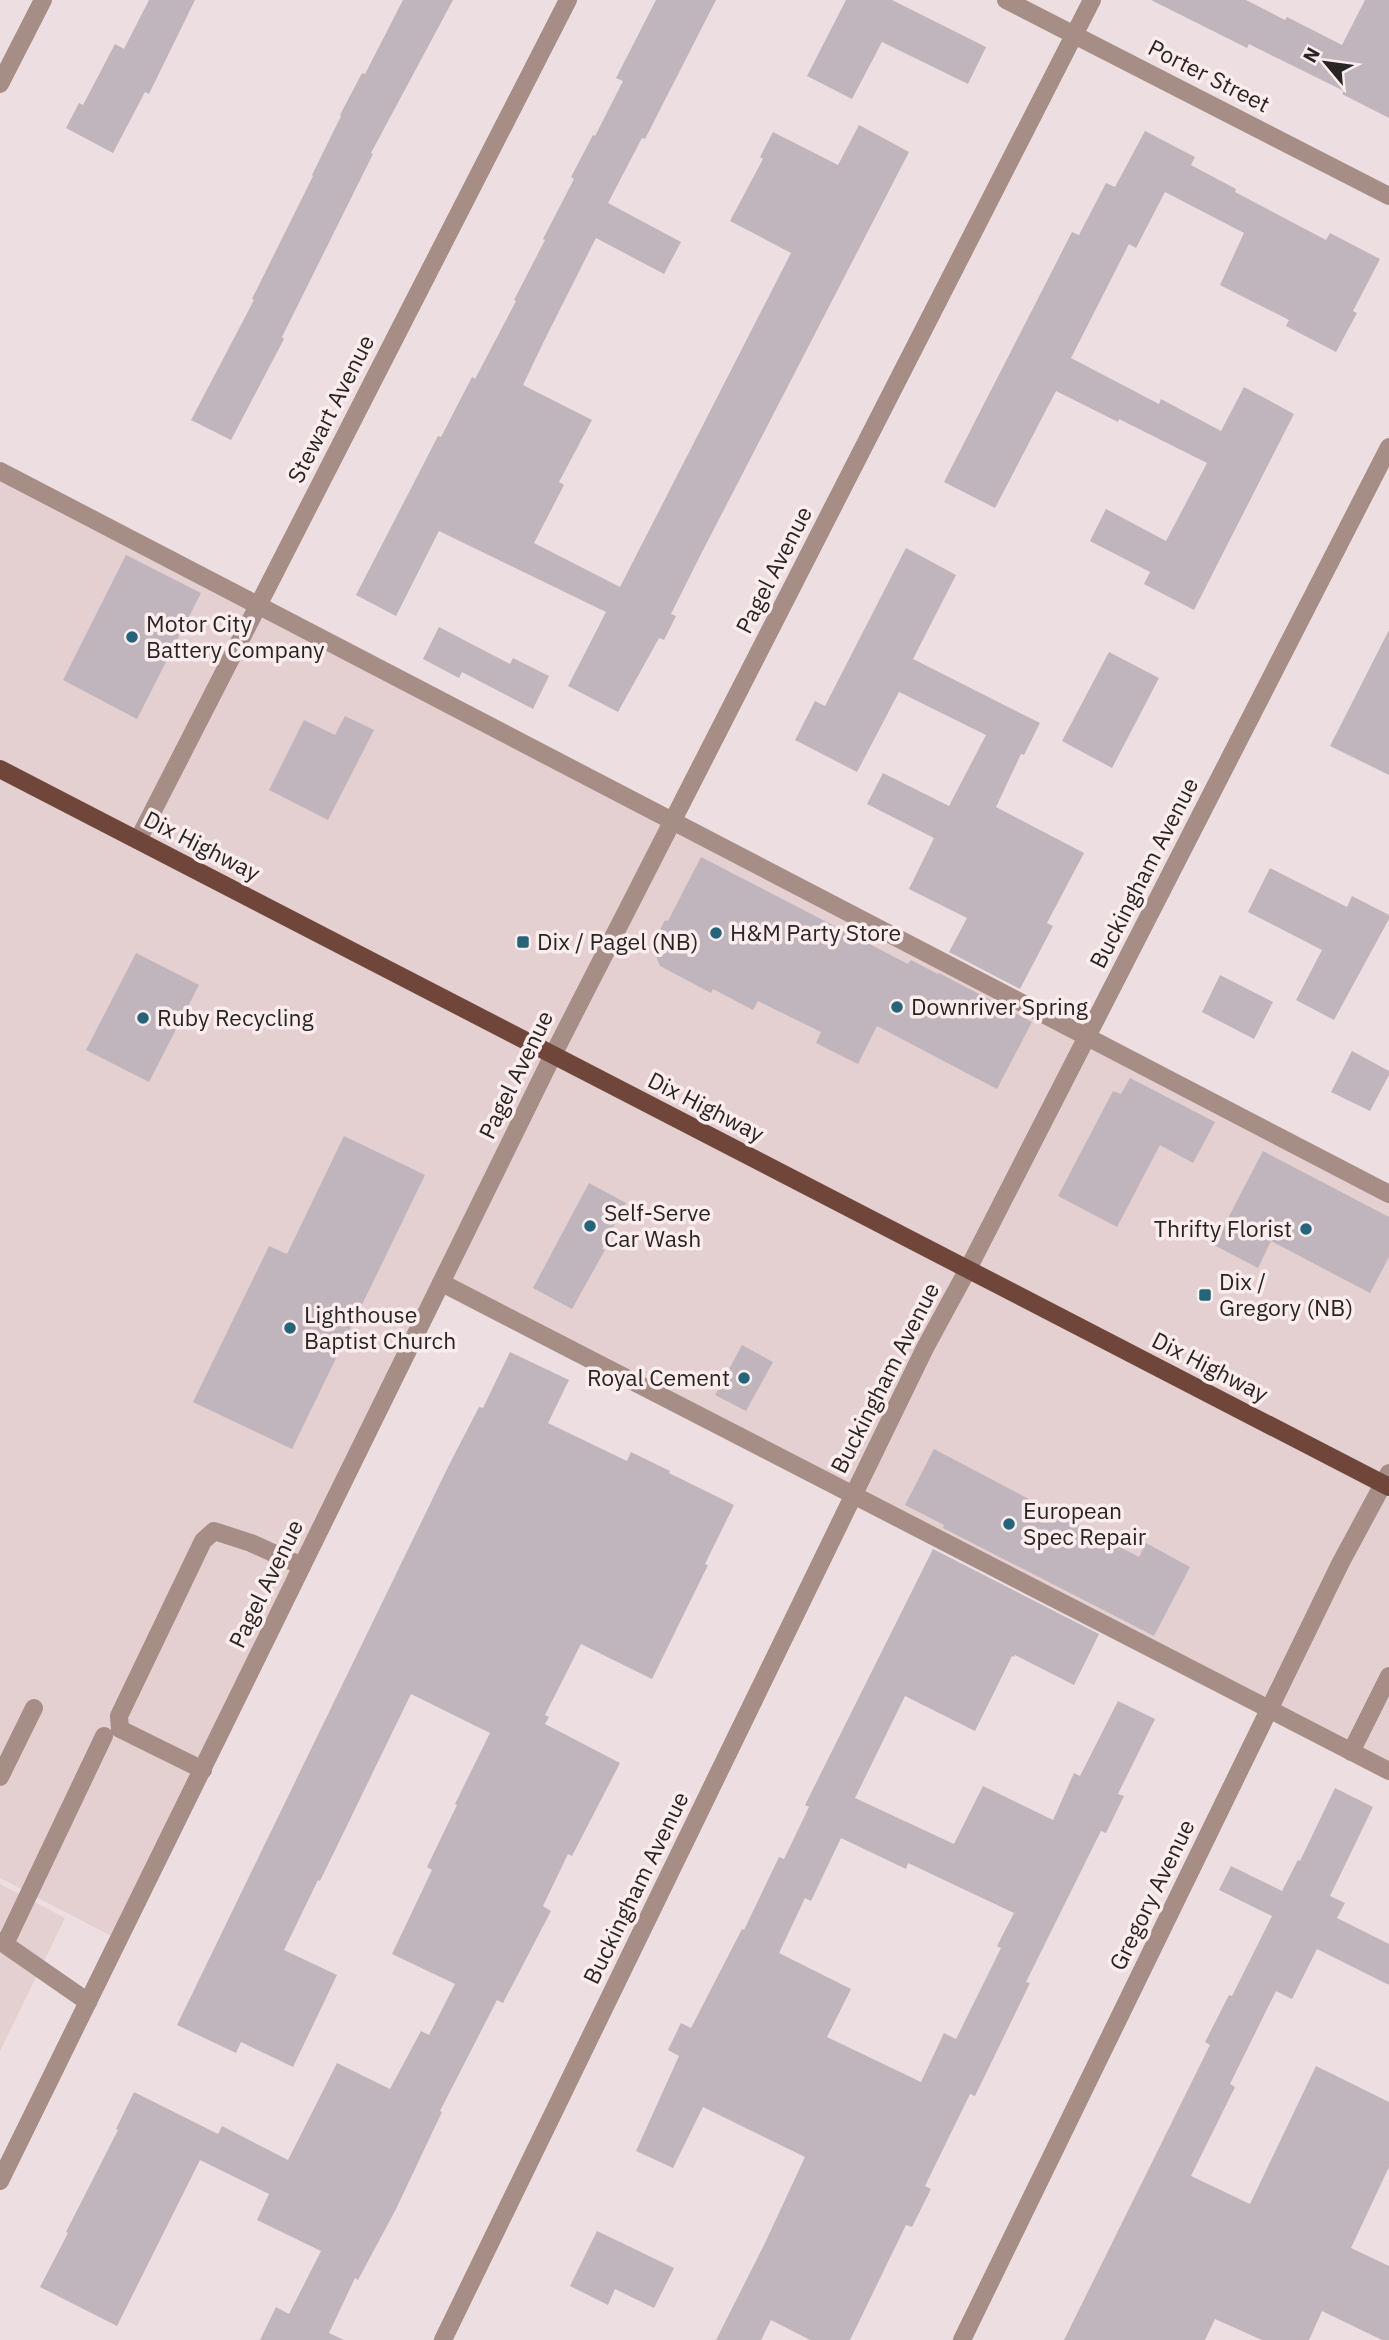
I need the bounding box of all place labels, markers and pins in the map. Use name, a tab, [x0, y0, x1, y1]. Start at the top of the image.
place label: Motor City Battery Company	[146, 608, 325, 664]
marker: Motor City Battery Company	[124, 629, 140, 645]
place label: H&M Party Store	[730, 917, 901, 947]
marker: H&M Party Store	[708, 925, 724, 941]
place label: Dix / Pagel (NB)	[537, 926, 699, 956]
marker: Dix / Pagel (NB)	[515, 934, 531, 950]
place label: Downriver Spring	[911, 991, 1088, 1021]
marker: Downriver Spring	[889, 999, 905, 1015]
place label: Ruby Recycling	[157, 1002, 314, 1032]
marker: Ruby Recycling	[135, 1010, 151, 1026]
place label: Self-Serve Car Wash	[604, 1197, 711, 1253]
place label: Thrifty Florist	[1154, 1213, 1292, 1243]
marker: Self-Serve Car Wash	[582, 1218, 598, 1234]
marker: Thrifty Florist	[1298, 1221, 1314, 1237]
place label: Dix / Gregory (NB)	[1219, 1266, 1353, 1322]
marker: Dix / Gregory (NB)	[1197, 1287, 1213, 1303]
place label: Lighthouse Baptist Church	[304, 1299, 456, 1355]
marker: Lighthouse Baptist Church	[282, 1320, 298, 1336]
place label: Royal Cement	[587, 1362, 730, 1392]
marker: Royal Cement	[736, 1370, 752, 1386]
place label: European Spec Repair	[1023, 1495, 1147, 1551]
marker: European Spec Repair	[1001, 1516, 1017, 1532]

